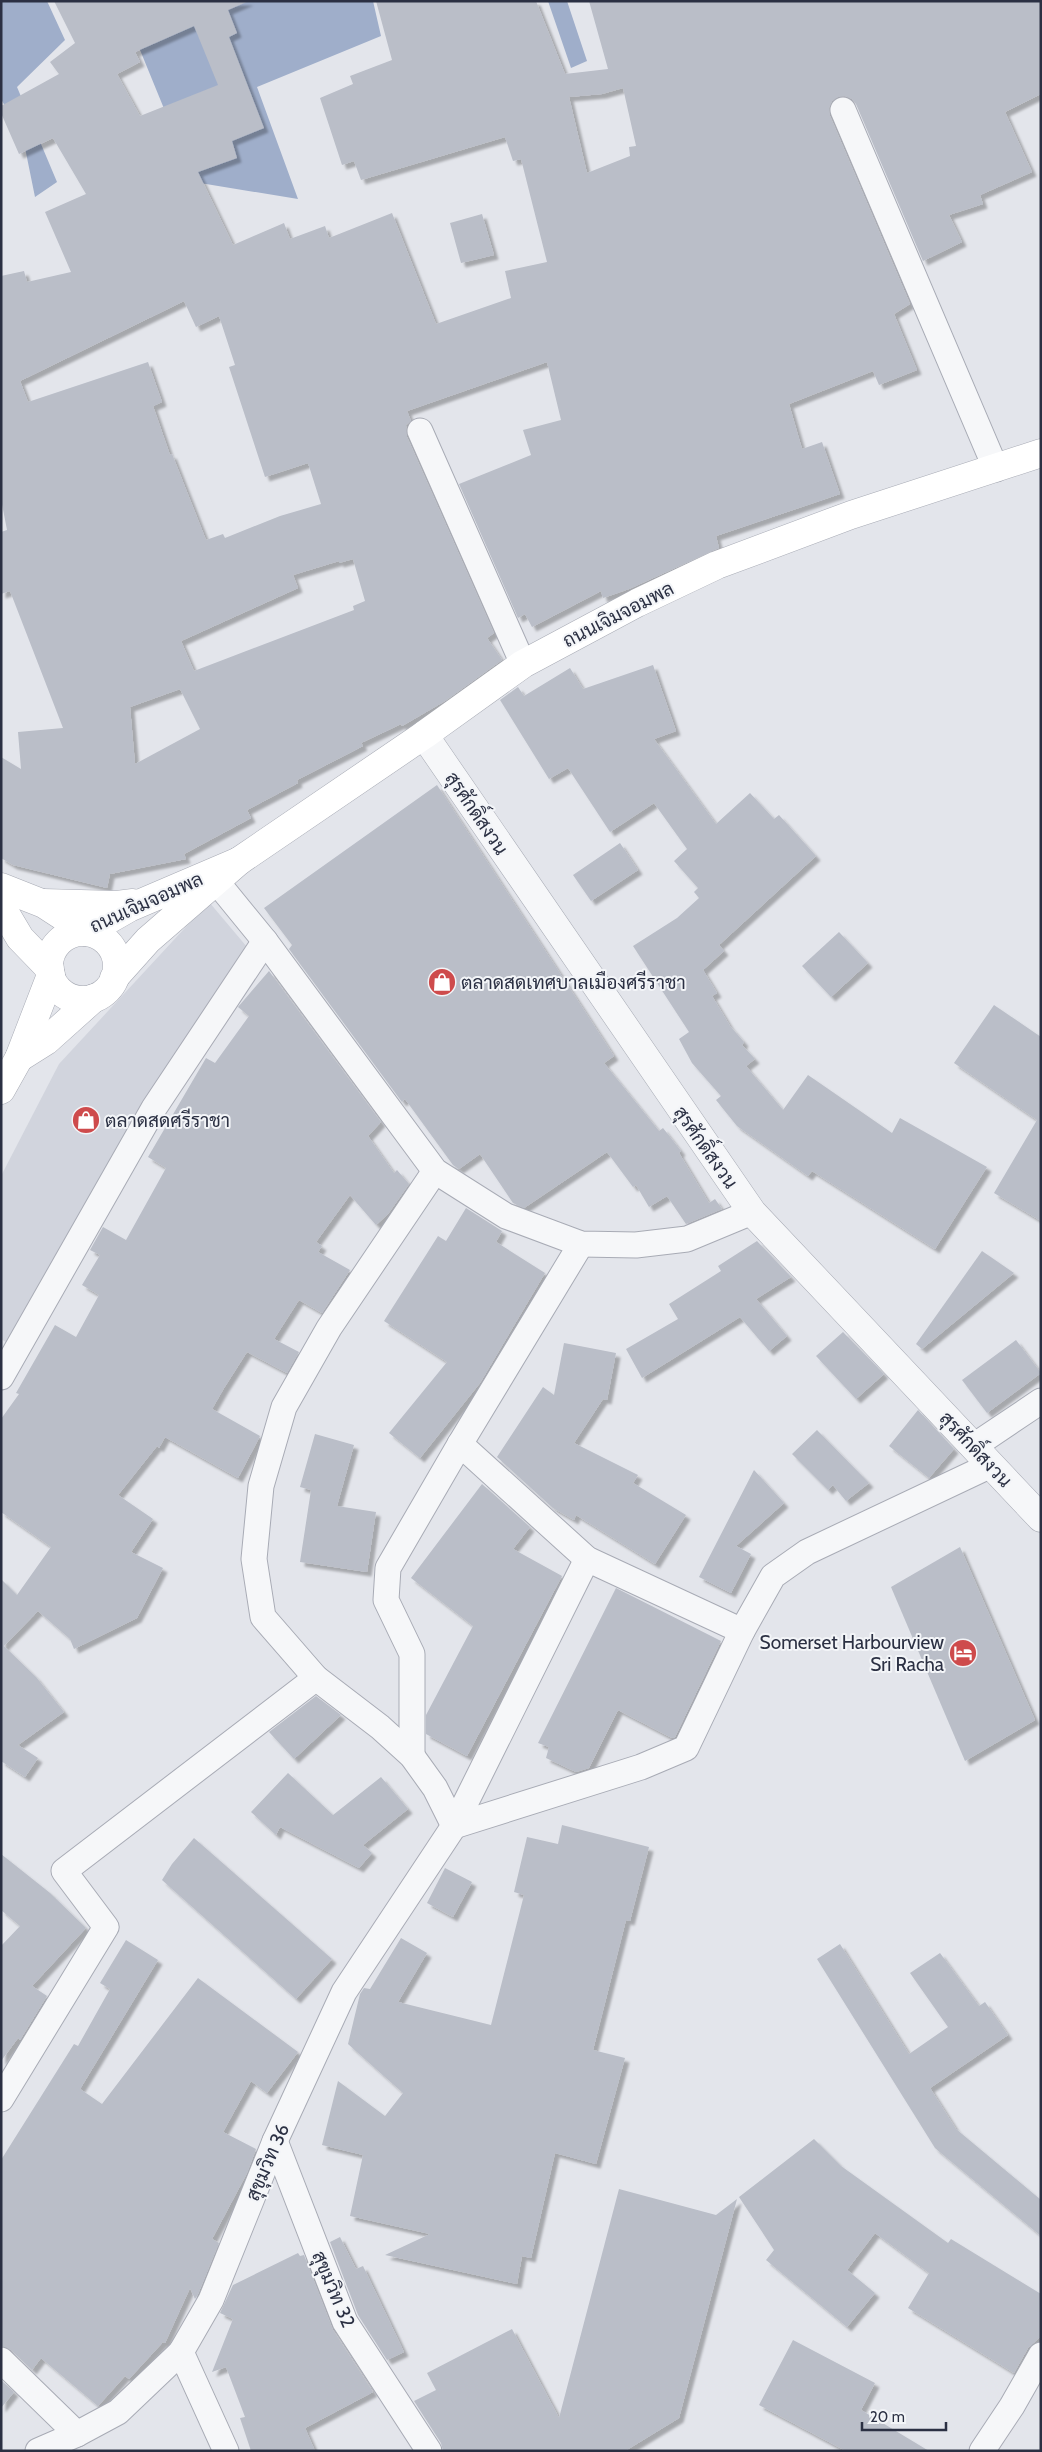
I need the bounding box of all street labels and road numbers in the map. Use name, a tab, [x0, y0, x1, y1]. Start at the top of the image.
street label: ถนนเจิมจอมพล	[559, 577, 678, 652]
street label: สุรศักดิ์สงวน	[440, 763, 519, 860]
street label: ถนนเจิมจอมพล	[86, 867, 206, 938]
street label: สุรศักดิ์สงวน	[668, 1098, 748, 1194]
street label: สุรศักดิ์สงวน	[934, 1402, 1022, 1493]
street label: สุขุมวิท 36	[241, 2120, 295, 2205]
street label: สุขุมวิท 32	[306, 2248, 360, 2331]

